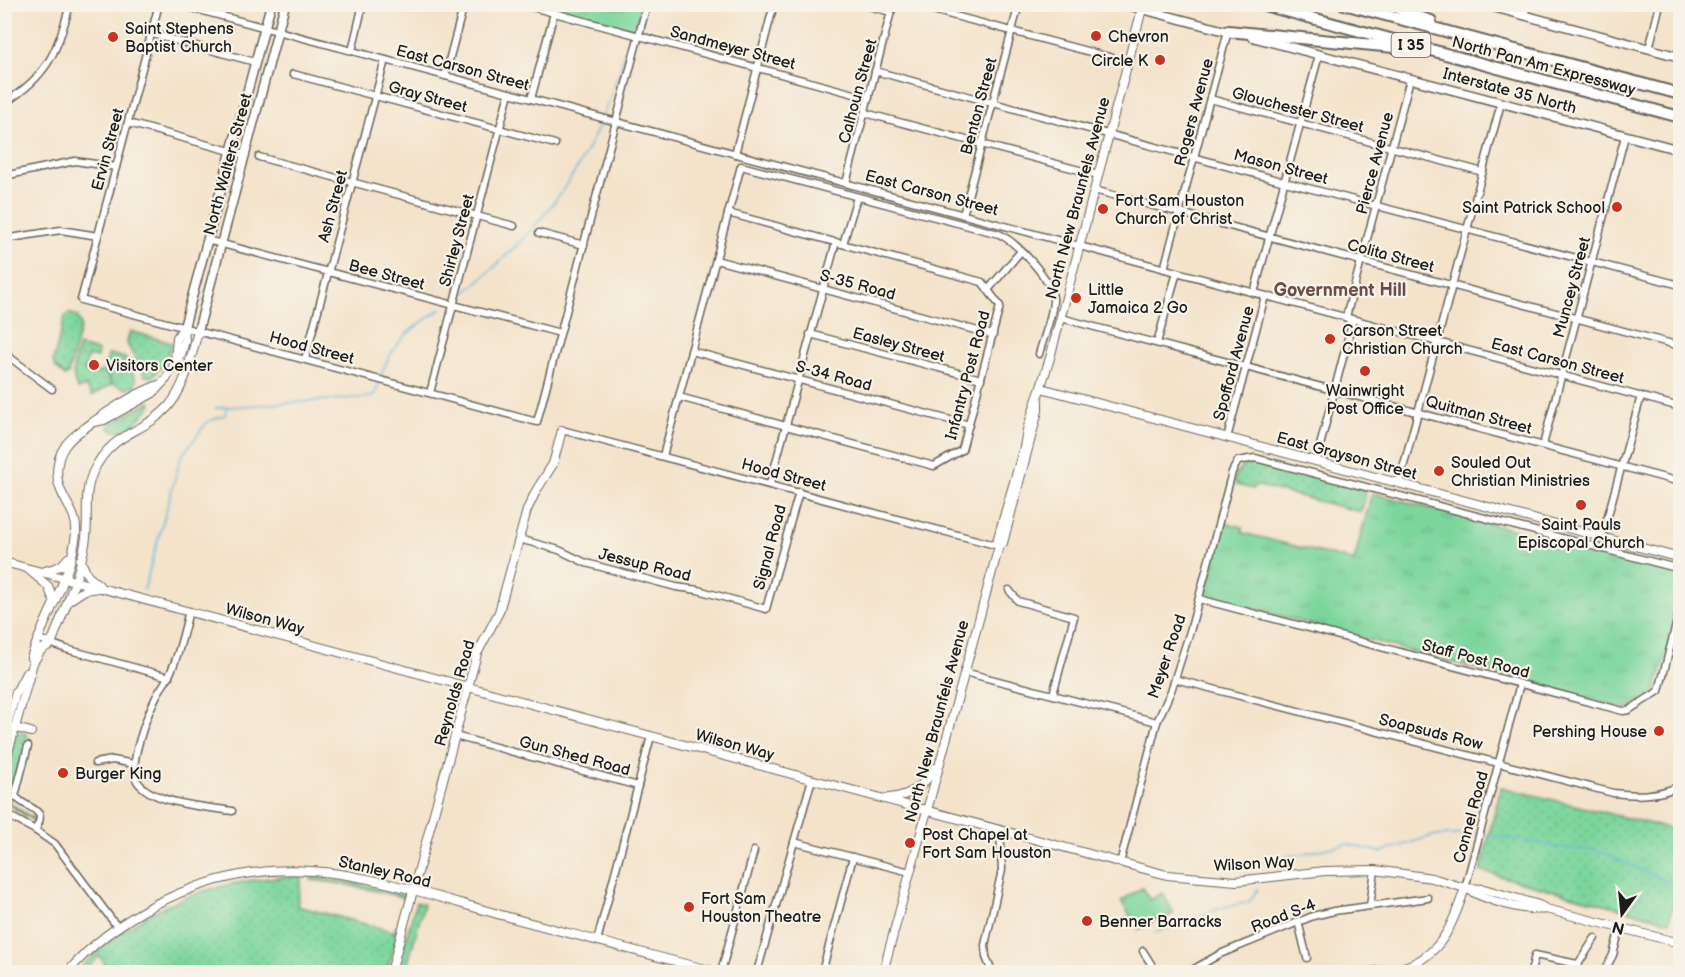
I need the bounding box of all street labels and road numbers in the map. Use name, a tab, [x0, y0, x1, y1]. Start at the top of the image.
street label: Sandmeyer Street	[668, 23, 797, 74]
road number: I 35	[1392, 33, 1430, 57]
street label: North Pan Am Expressway	[1450, 33, 1638, 100]
street label: Calhoun Street	[835, 37, 882, 146]
street label: East Carson Street	[394, 42, 531, 95]
street label: Benton Street	[957, 56, 1002, 157]
street label: Rogers Avenue	[1171, 56, 1218, 168]
street label: Interstate 35 North	[1441, 64, 1579, 118]
street label: Gray Street	[386, 78, 469, 117]
street label: Glouchester Street	[1230, 84, 1366, 137]
street label: North Walters Street	[200, 91, 257, 238]
street label: North New Braunfels Avenue	[1042, 95, 1115, 302]
street label: Ervin Street	[88, 106, 129, 193]
street label: Pierce Avenue	[1353, 110, 1398, 216]
street label: Mason Street	[1231, 146, 1330, 189]
street label: East Carson Street	[863, 167, 1000, 220]
street label: Ash Street	[315, 168, 352, 245]
street label: Shirley Street	[436, 192, 479, 289]
street label: Muncey Street	[1550, 235, 1595, 340]
street label: Colita Street	[1345, 236, 1436, 277]
street label: Bee Street	[347, 256, 427, 295]
street label: S-35 Road	[818, 266, 898, 305]
street label: Spofford Avenue	[1210, 304, 1259, 423]
street label: Infantry Post Road	[942, 309, 995, 442]
street label: Easley Street	[851, 324, 947, 367]
street label: Hood Street	[267, 328, 356, 369]
street label: East Carson Street	[1489, 335, 1626, 388]
street label: S-34 Road	[793, 357, 874, 396]
street label: Quitman Street	[1423, 392, 1534, 439]
street label: East Grayson Street	[1274, 429, 1419, 484]
street label: Hood Street	[739, 455, 828, 496]
street label: Signal Road	[750, 503, 791, 592]
street label: Jessup Road	[596, 545, 693, 586]
street label: Wilson Way	[223, 600, 307, 639]
street label: Meyer Road	[1144, 612, 1191, 701]
street label: North New Braunfels Avenue	[901, 618, 974, 825]
street label: Staff Post Road	[1420, 636, 1531, 683]
street label: Reynolds Road	[431, 638, 480, 749]
street label: Soapsuds Row	[1377, 710, 1485, 755]
street label: Wilson Way	[693, 726, 777, 765]
street label: Gun Shed Road	[517, 733, 632, 780]
street label: Connel Road	[1450, 769, 1493, 866]
street label: Stanley Road	[337, 853, 433, 892]
street label: Wilson Way	[1213, 853, 1296, 876]
street label: Road S-4	[1248, 895, 1319, 937]

